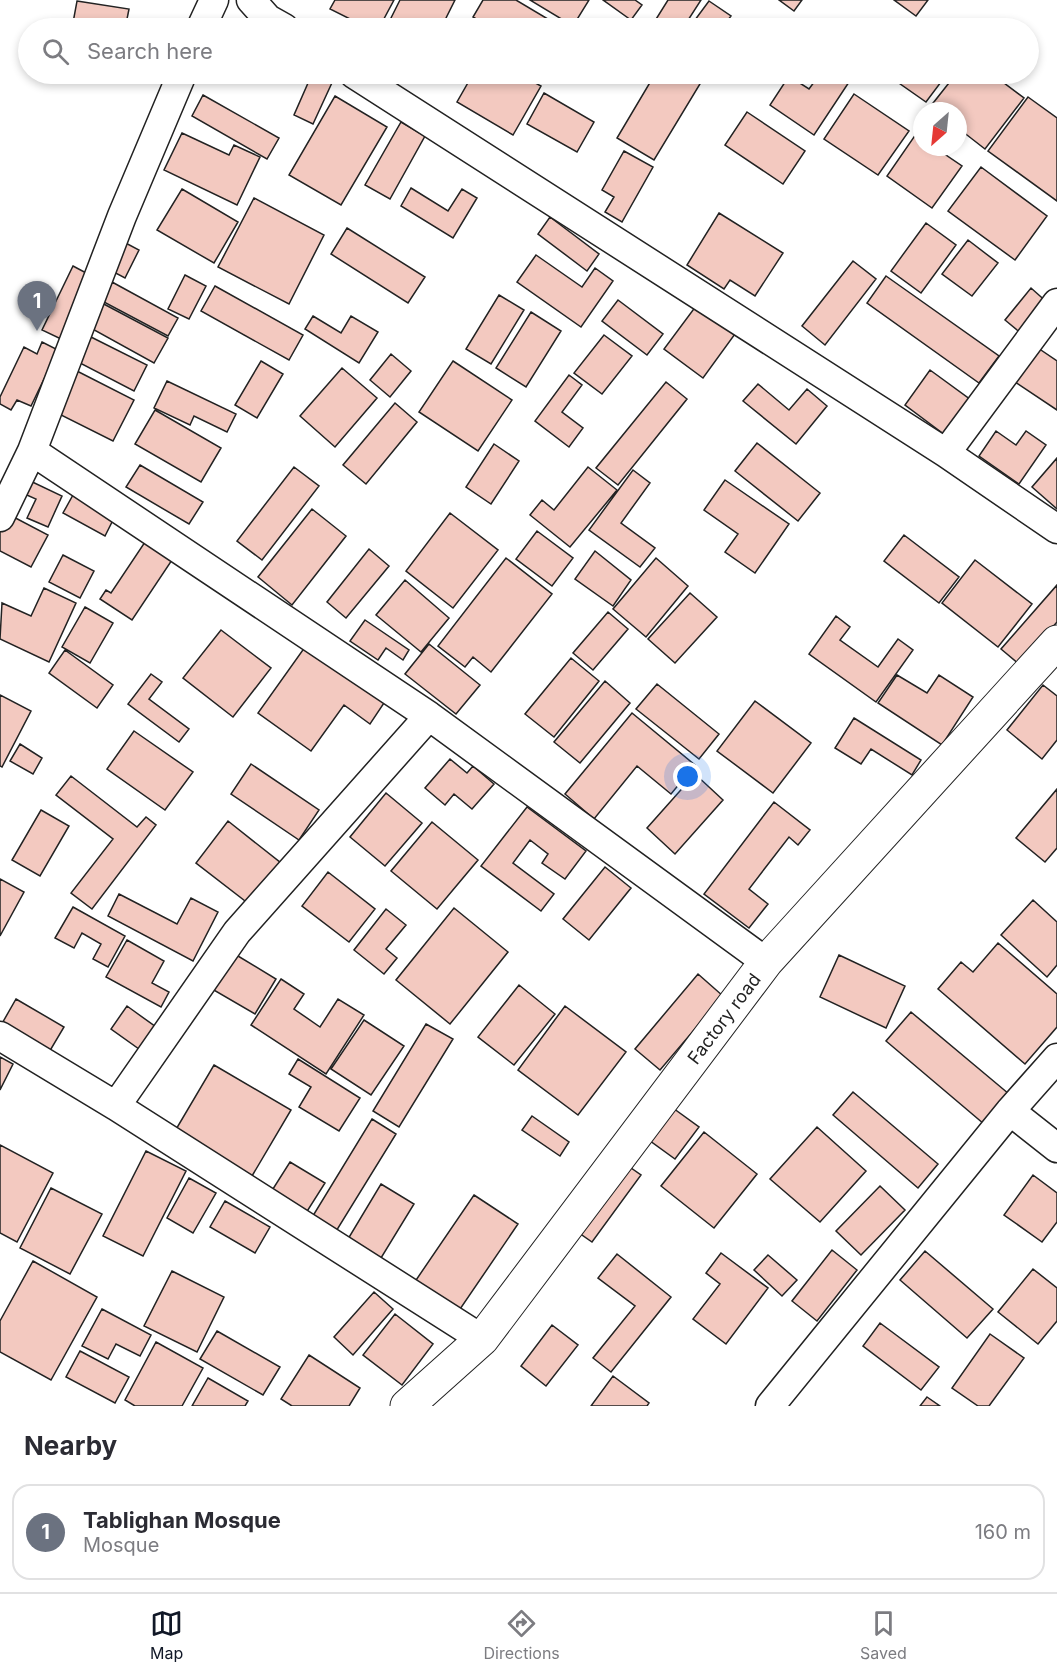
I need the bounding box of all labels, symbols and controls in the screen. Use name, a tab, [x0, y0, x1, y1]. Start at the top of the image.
search box	[18, 18, 1039, 84]
icon: search	[39, 35, 72, 68]
text: Search here	[87, 38, 213, 64]
north arrow	[913, 102, 967, 156]
pin: 1	[18, 282, 57, 331]
your location	[673, 762, 702, 791]
street label: Factory road	[683, 969, 764, 1068]
text: Nearby	[24, 1430, 117, 1461]
text: Tablighan Mosque	[83, 1507, 281, 1533]
text: 1	[41, 1520, 50, 1544]
text: 160 m	[975, 1520, 1031, 1544]
text: Mosque	[83, 1533, 159, 1557]
tab: Map	[150, 1607, 183, 1663]
tab: Directions	[484, 1607, 560, 1663]
tab: Saved	[860, 1607, 907, 1663]

